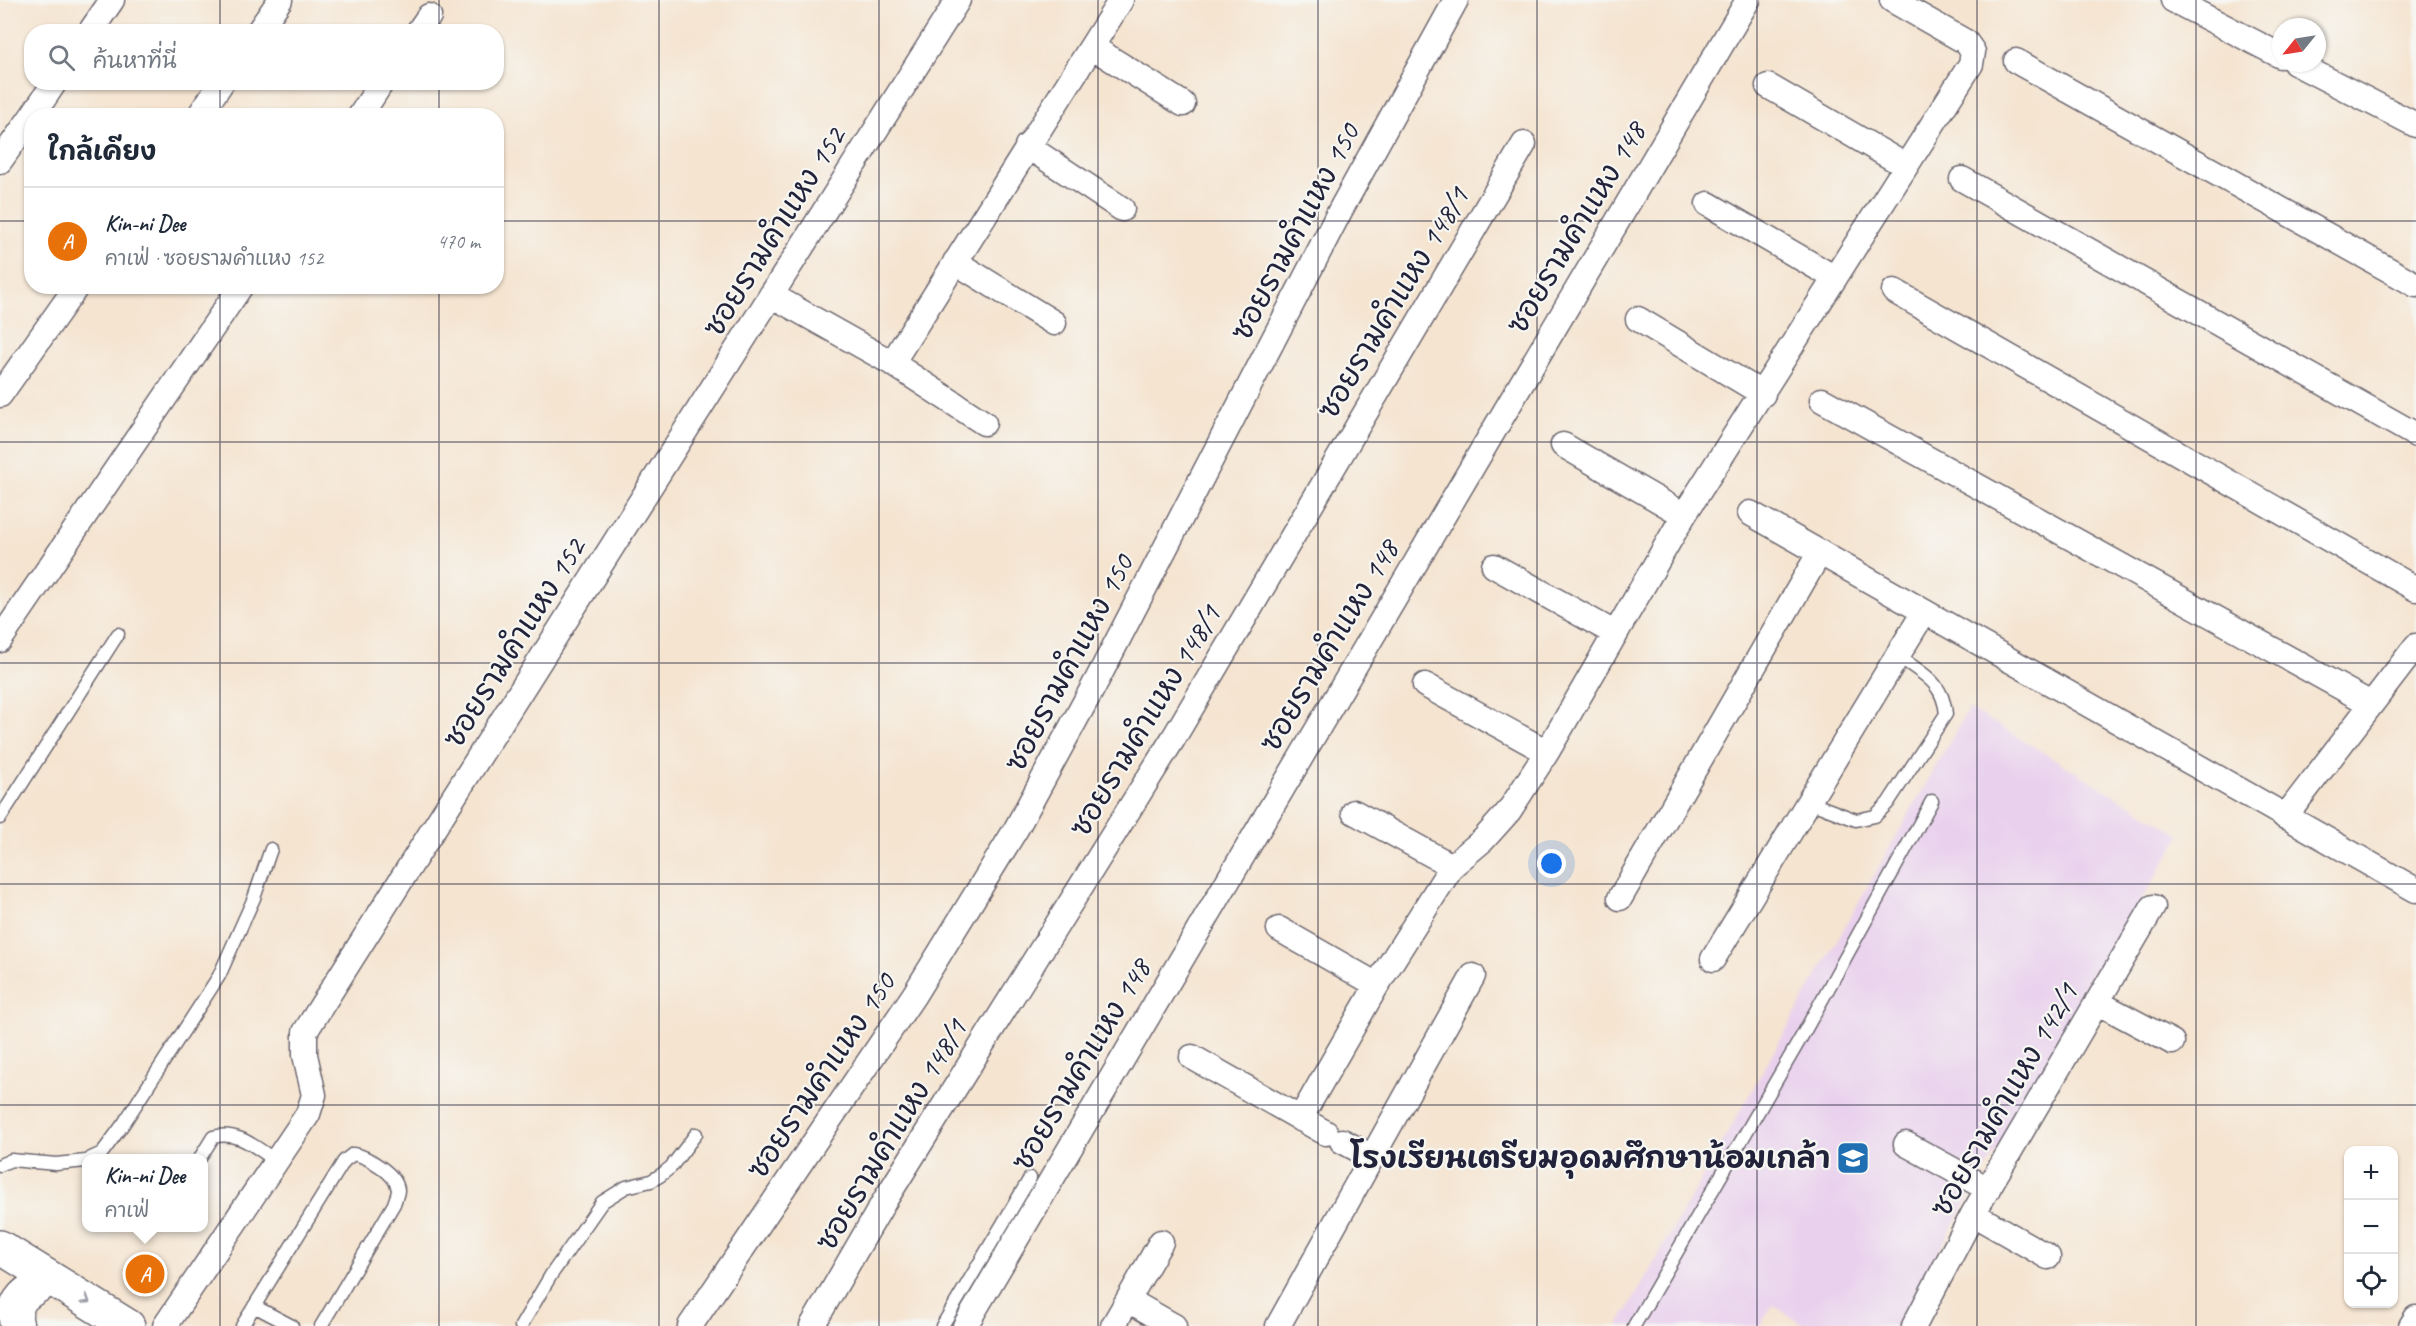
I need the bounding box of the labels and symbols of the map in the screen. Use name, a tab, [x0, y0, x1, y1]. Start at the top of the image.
north arrow	[2272, 18, 2326, 72]
street label: ซอยรามคำแหง 148	[1498, 113, 1655, 341]
street label: ซอยรามคำแหง 150	[1222, 115, 1369, 347]
street label: ซอยรามคำแหง 152	[694, 118, 855, 344]
street label: ซอยรามคำแหง 148/1	[1309, 179, 1478, 426]
street label: ซอยรามคำแหง 152	[434, 529, 595, 755]
street label: ซอยรามคำแหง 148	[1251, 531, 1408, 759]
street label: ซอยรามคำแหง 150	[996, 546, 1143, 778]
street label: ซอยรามคำแหง 148/1	[1061, 597, 1230, 844]
your location	[1537, 849, 1566, 878]
street label: ซอยรามคำแหง 148	[1003, 950, 1160, 1178]
street label: ซอยรามคำแหง 150	[738, 964, 905, 1186]
street label: ซอยรามคำแหง 142/1	[1922, 975, 2087, 1224]
street label: ซอยรามคำแหง 148/1	[807, 1011, 976, 1258]
place label: โรงเรียนเตรียมอุดมศึกษาน้อมเกล้า	[1350, 1138, 1830, 1179]
school or university icon: โรงเรียนเตรียมอุดมศึกษาน้อมเกล้า	[1835, 1140, 1871, 1176]
pin: A	[126, 1252, 164, 1296]
one-way arrow	[80, 1293, 90, 1305]

